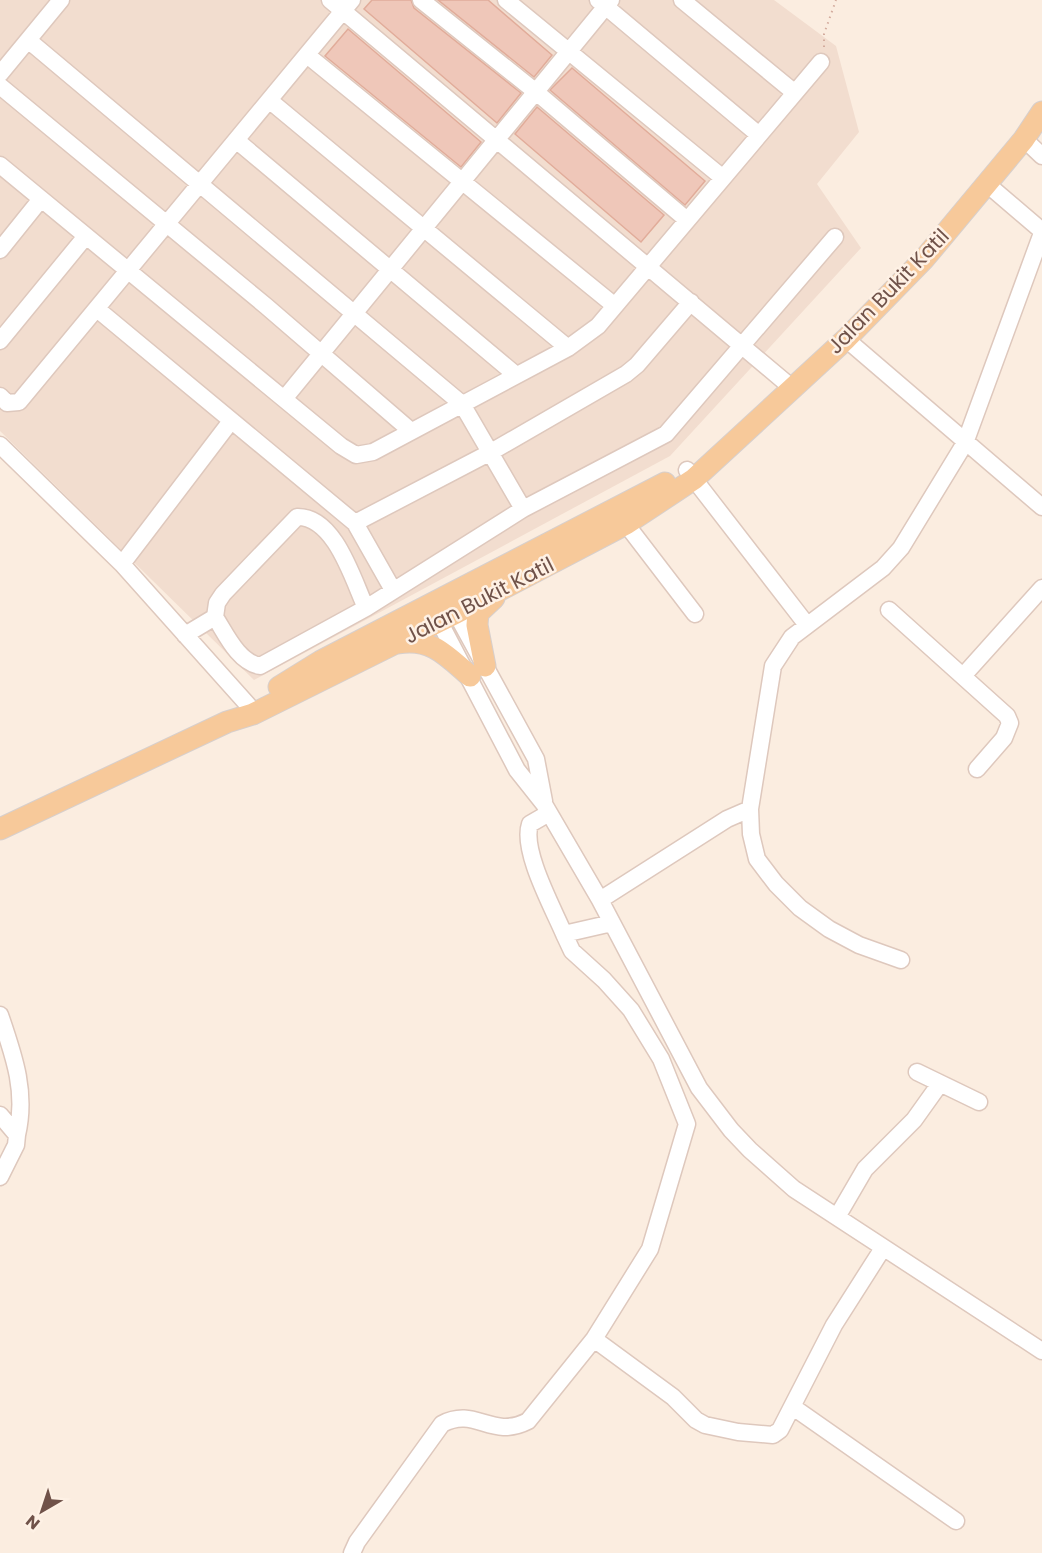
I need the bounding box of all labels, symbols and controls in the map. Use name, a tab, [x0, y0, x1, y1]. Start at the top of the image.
street label: Jalan Bukit Katil	[821, 222, 955, 360]
street label: Jalan Bukit Katil	[399, 550, 559, 650]
north arrow	[12, 1481, 72, 1541]
text: N	[21, 1510, 45, 1535]

